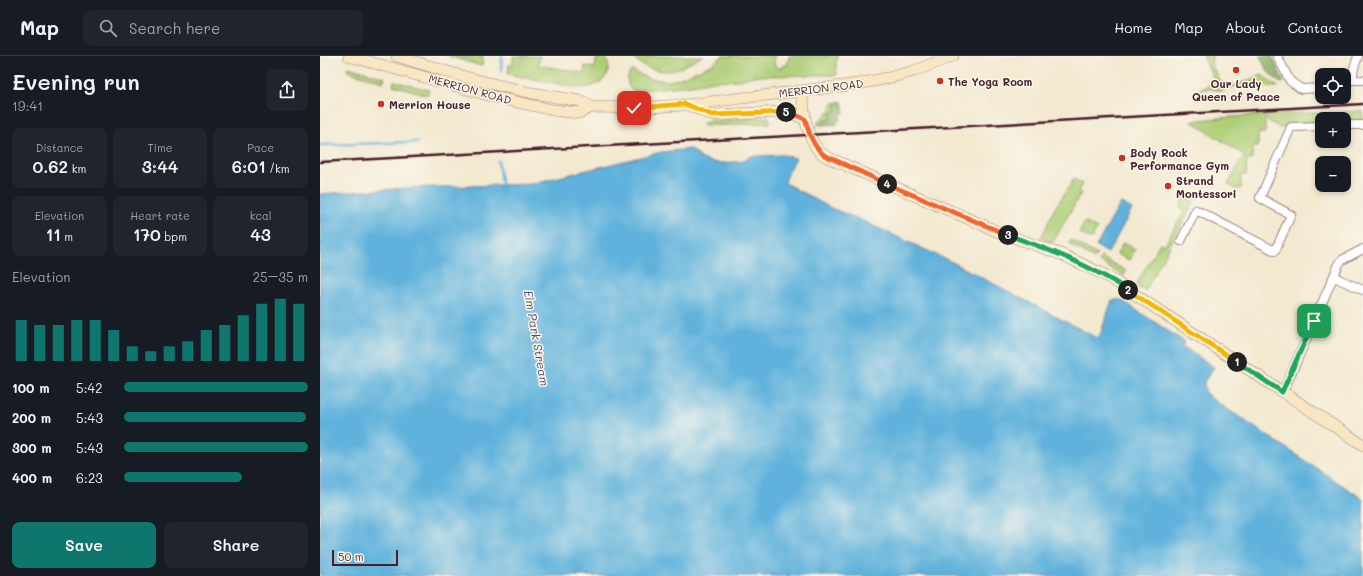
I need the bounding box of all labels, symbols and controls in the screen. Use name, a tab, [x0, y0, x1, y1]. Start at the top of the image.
search box	[83, 10, 363, 46]
text: Map	[20, 15, 59, 40]
icon: search	[97, 17, 119, 39]
text: Search here	[129, 18, 220, 38]
text: Home	[1114, 18, 1152, 37]
text: Map	[1174, 18, 1203, 37]
text: About	[1225, 18, 1266, 37]
text: Contact	[1288, 18, 1343, 37]
marker: Our Lady Queen of Peace	[1231, 65, 1241, 75]
text: Evening run	[12, 67, 140, 96]
map controls	[1315, 68, 1351, 192]
button: locate	[1315, 68, 1351, 104]
button: share	[266, 69, 308, 111]
street label: MERRION ROAD	[427, 71, 513, 107]
place label: The Yoga Room	[948, 74, 1033, 89]
street label: MERRION ROAD	[778, 75, 864, 101]
marker: The Yoga Room	[935, 76, 945, 86]
place label: Our Lady Queen of Peace	[1192, 76, 1280, 104]
pin	[617, 91, 651, 125]
text: 19:41	[12, 97, 43, 114]
place label: Merrion House	[389, 97, 471, 112]
icon: check	[623, 97, 645, 119]
marker: Merrion House	[376, 99, 386, 109]
pin: 5	[776, 102, 796, 122]
text: 5	[783, 104, 789, 119]
button: +	[1315, 112, 1351, 148]
text: Distance	[36, 140, 83, 155]
text: Time	[147, 140, 173, 155]
text: Pace	[247, 140, 274, 155]
place label: Body Rock Performance Gym	[1130, 145, 1229, 173]
marker: Body Rock Performance Gym	[1117, 153, 1127, 163]
text: 0.62	[32, 155, 68, 177]
text: 3:44	[142, 155, 178, 177]
text: 6:01	[232, 155, 266, 177]
button: −	[1315, 156, 1351, 192]
text: km	[68, 161, 86, 176]
text: /km	[266, 161, 290, 176]
place label: Strand Montessori	[1176, 173, 1237, 201]
pin: 4	[877, 174, 897, 194]
text: 4	[884, 176, 890, 191]
marker: Strand Montessori	[1163, 181, 1173, 191]
text: Elevation	[35, 208, 84, 223]
text: Heart rate	[130, 208, 190, 223]
text: kcal	[250, 208, 272, 223]
text: 11	[46, 223, 61, 245]
text: 170	[133, 223, 161, 245]
text: 43	[250, 223, 271, 245]
pin: 3	[998, 225, 1018, 245]
text: 3	[1005, 227, 1011, 242]
text: m	[61, 229, 73, 244]
text: bpm	[161, 229, 187, 244]
text: Elevation	[12, 268, 70, 285]
text: 25–35 m	[253, 268, 308, 285]
pin: 2	[1118, 280, 1138, 300]
text: 2	[1125, 282, 1131, 297]
water label: Elm Park Stream	[521, 289, 553, 387]
pin	[1297, 304, 1331, 338]
icon: arrive	[1303, 310, 1325, 332]
pin: 1	[1227, 352, 1247, 372]
text: 1	[1235, 354, 1239, 369]
text: 100 m	[12, 379, 49, 396]
text: 5:42	[76, 379, 102, 396]
text: 200 m	[12, 409, 51, 426]
text: 5:43	[76, 409, 103, 426]
text: 300 m	[12, 439, 52, 456]
text: 5:43	[76, 439, 103, 456]
text: 400 m	[12, 469, 52, 486]
text: 6:23	[76, 469, 103, 486]
button: Save	[12, 522, 156, 568]
button: Share	[164, 522, 308, 568]
scale bar	[332, 548, 398, 567]
text: 50 m	[338, 549, 364, 564]

